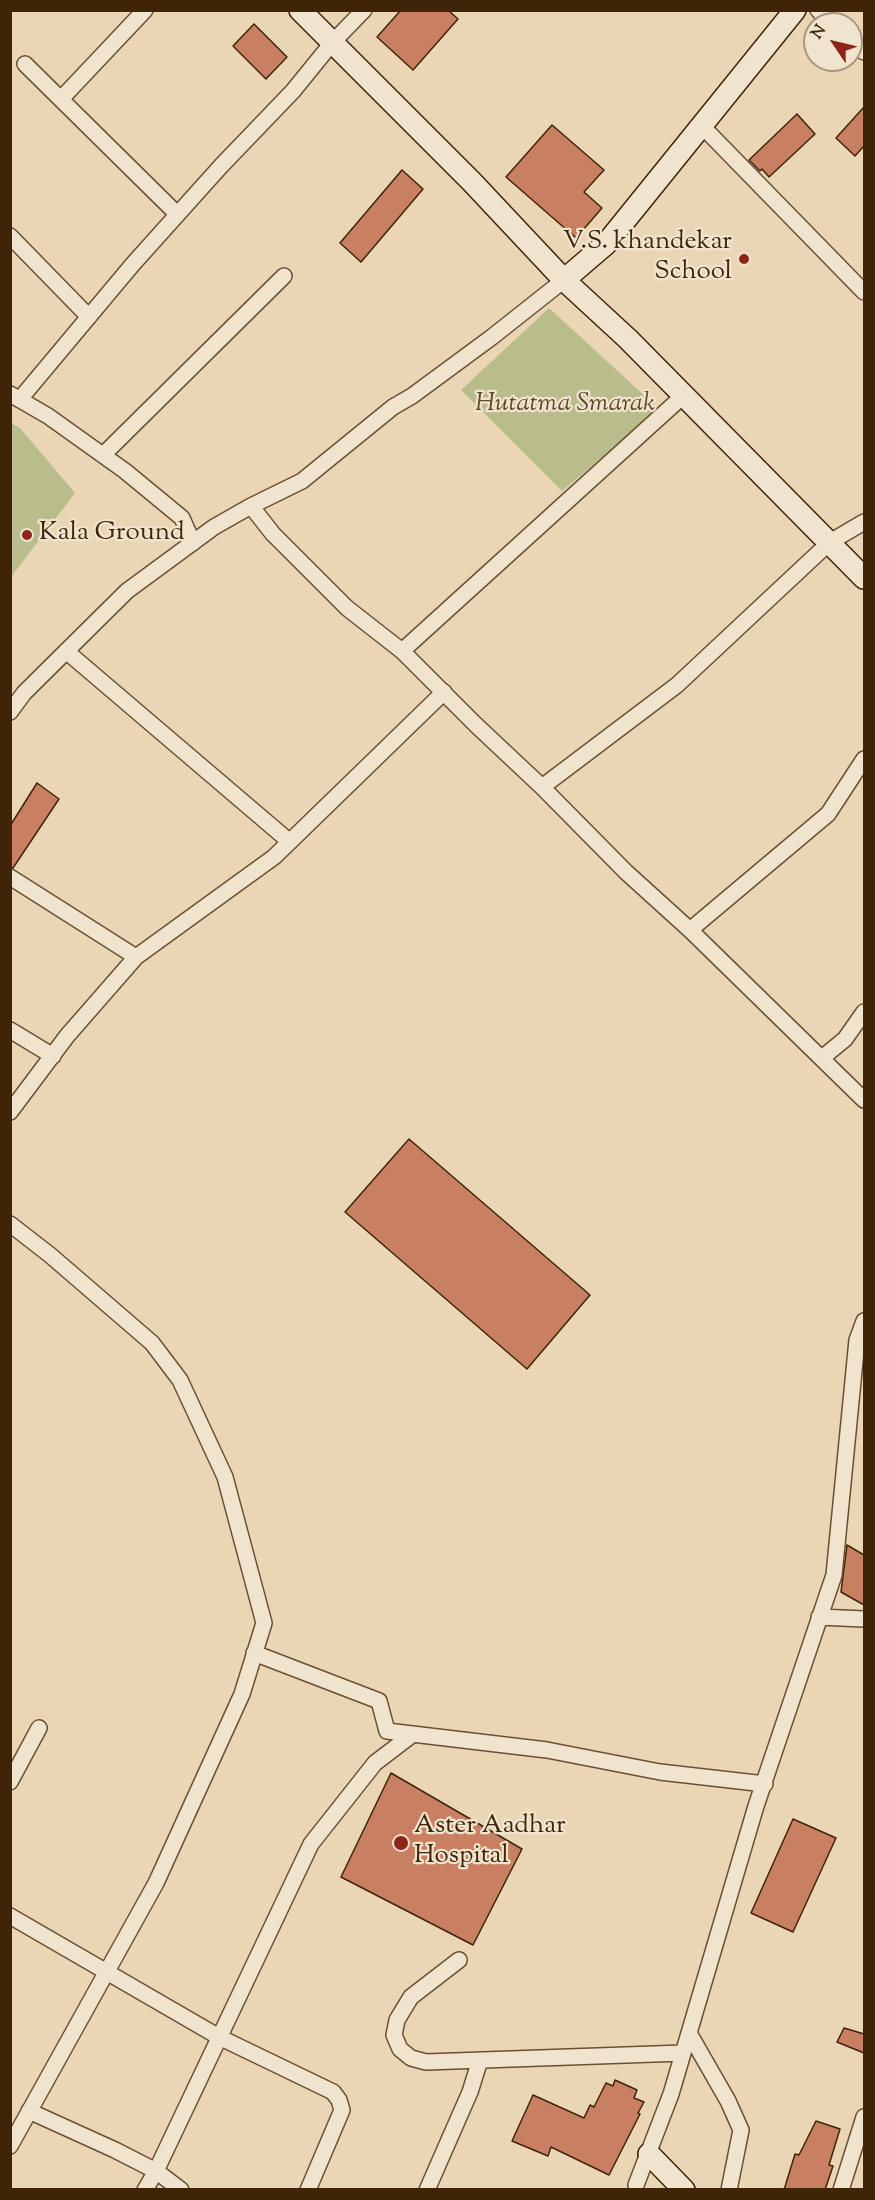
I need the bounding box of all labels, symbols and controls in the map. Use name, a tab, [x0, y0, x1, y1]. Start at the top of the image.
north arrow	[803, 12, 863, 72]
text: N	[806, 21, 833, 44]
place label: V.S. khandekar School	[563, 228, 732, 290]
marker: V.S. khandekar School	[737, 252, 751, 266]
park label: Hutatma Smarak	[475, 390, 655, 422]
place label: Kala Ground	[39, 519, 185, 551]
marker: Kala Ground	[20, 528, 34, 542]
place label: Aster Aadhar Hospital	[414, 1812, 566, 1874]
marker: Aster Aadhar Hospital	[392, 1834, 410, 1852]

